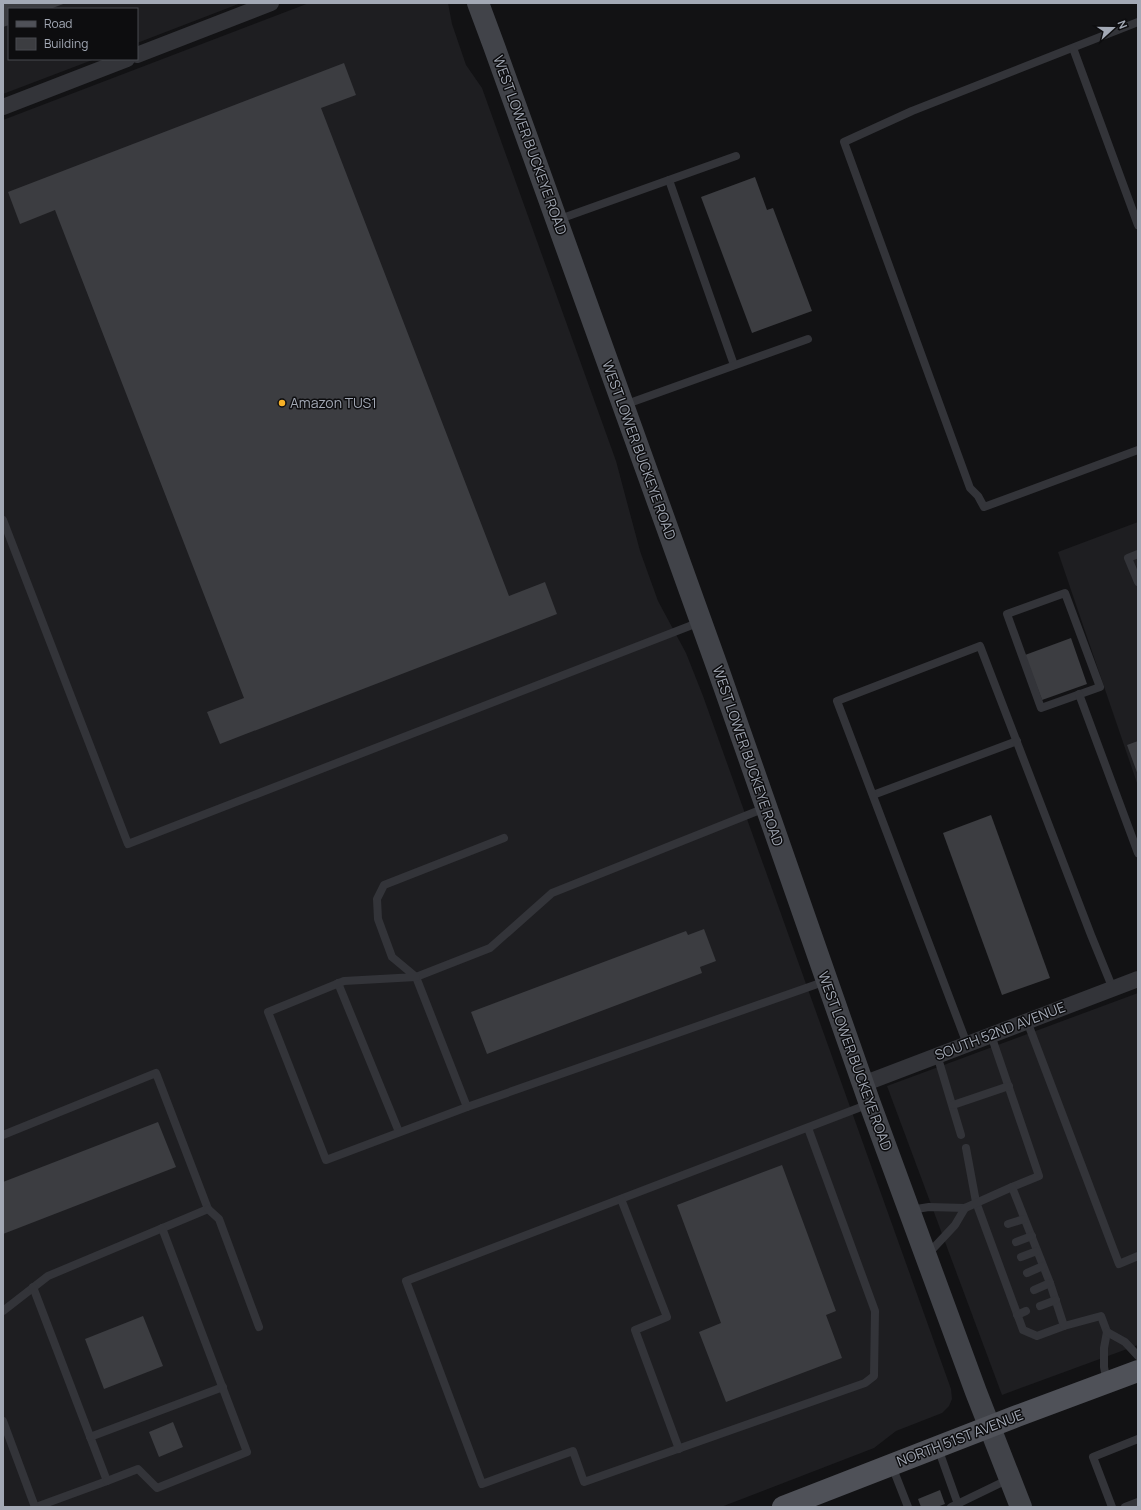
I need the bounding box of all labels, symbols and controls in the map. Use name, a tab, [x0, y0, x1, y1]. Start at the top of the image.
legend	[8, 8, 138, 60]
north arrow	[1093, 8, 1133, 48]
text: Road	[44, 15, 72, 32]
text: N	[1114, 18, 1131, 31]
text: Building	[44, 35, 88, 52]
street label: WEST LOWER BUCKEYE ROAD	[489, 53, 572, 237]
street label: WEST LOWER BUCKEYE ROAD	[598, 358, 681, 542]
place label: Amazon TUS1	[290, 393, 377, 412]
marker: Amazon TUS1	[277, 398, 287, 408]
street label: WEST LOWER BUCKEYE ROAD	[709, 663, 788, 849]
street label: WEST LOWER BUCKEYE ROAD	[814, 969, 897, 1153]
street label: SOUTH 52ND AVENUE	[932, 997, 1068, 1064]
street label: NORTH 51ST AVENUE	[894, 1405, 1026, 1470]

